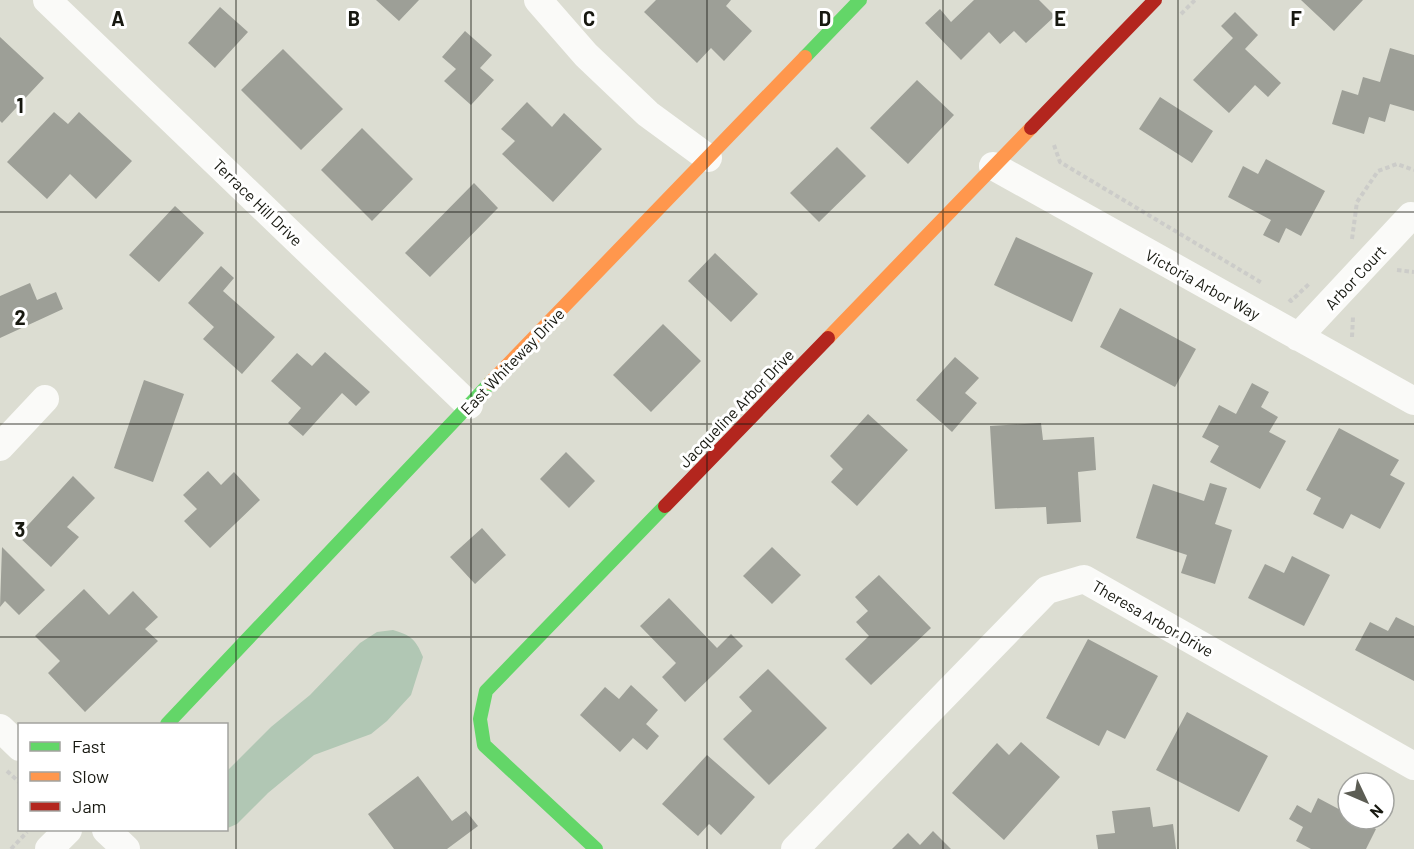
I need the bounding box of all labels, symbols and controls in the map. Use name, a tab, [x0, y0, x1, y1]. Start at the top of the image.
text: A	[111, 6, 125, 30]
text: B	[348, 6, 360, 30]
text: C	[583, 6, 595, 30]
text: D	[819, 6, 831, 30]
text: E	[1054, 6, 1066, 30]
text: F	[1290, 6, 1302, 30]
text: 1	[16, 93, 24, 117]
street label: Terrace Hill Drive	[209, 155, 307, 249]
street label: Arbor Court	[1321, 241, 1389, 313]
street label: Victoria Arbor Way	[1142, 245, 1264, 324]
street label: East Whiteway Drive	[456, 304, 568, 418]
text: 2	[14, 305, 26, 329]
street label: Jacqueline Arbor Drive	[675, 345, 797, 471]
text: 3	[15, 517, 25, 541]
street label: Theresa Arbor Drive	[1089, 576, 1217, 660]
legend	[18, 723, 228, 831]
text: Fast	[72, 735, 106, 757]
text: Slow	[72, 765, 109, 787]
north arrow	[1336, 771, 1396, 831]
text: Jam	[72, 795, 106, 817]
text: N	[1367, 801, 1388, 822]

